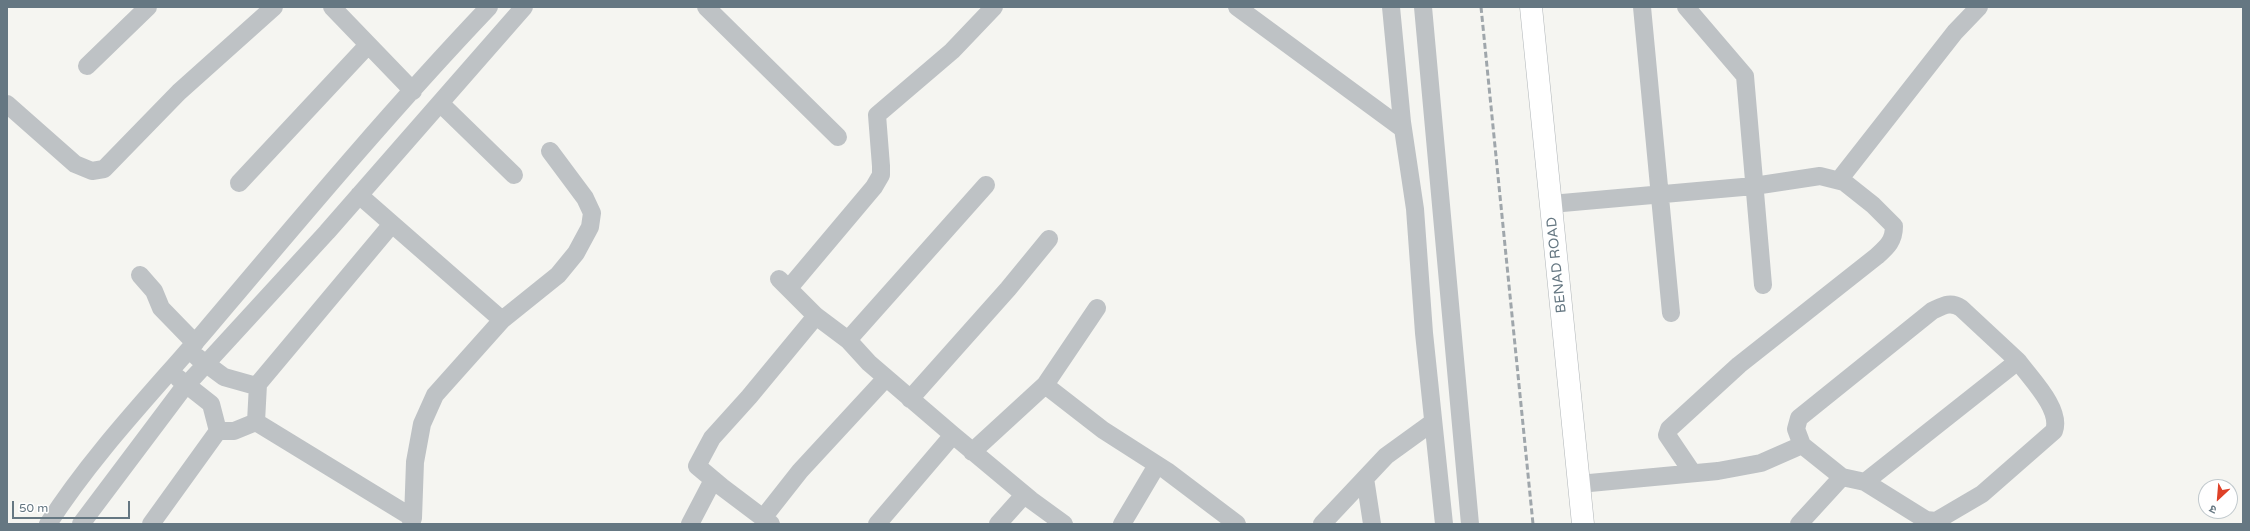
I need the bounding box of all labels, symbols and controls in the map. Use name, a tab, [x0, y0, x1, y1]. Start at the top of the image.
street label: BENAD ROAD	[1544, 216, 1570, 314]
north arrow	[2198, 479, 2238, 519]
scale bar	[14, 493, 132, 519]
text: 50 m	[19, 501, 48, 515]
text: उ	[2207, 502, 2219, 517]

